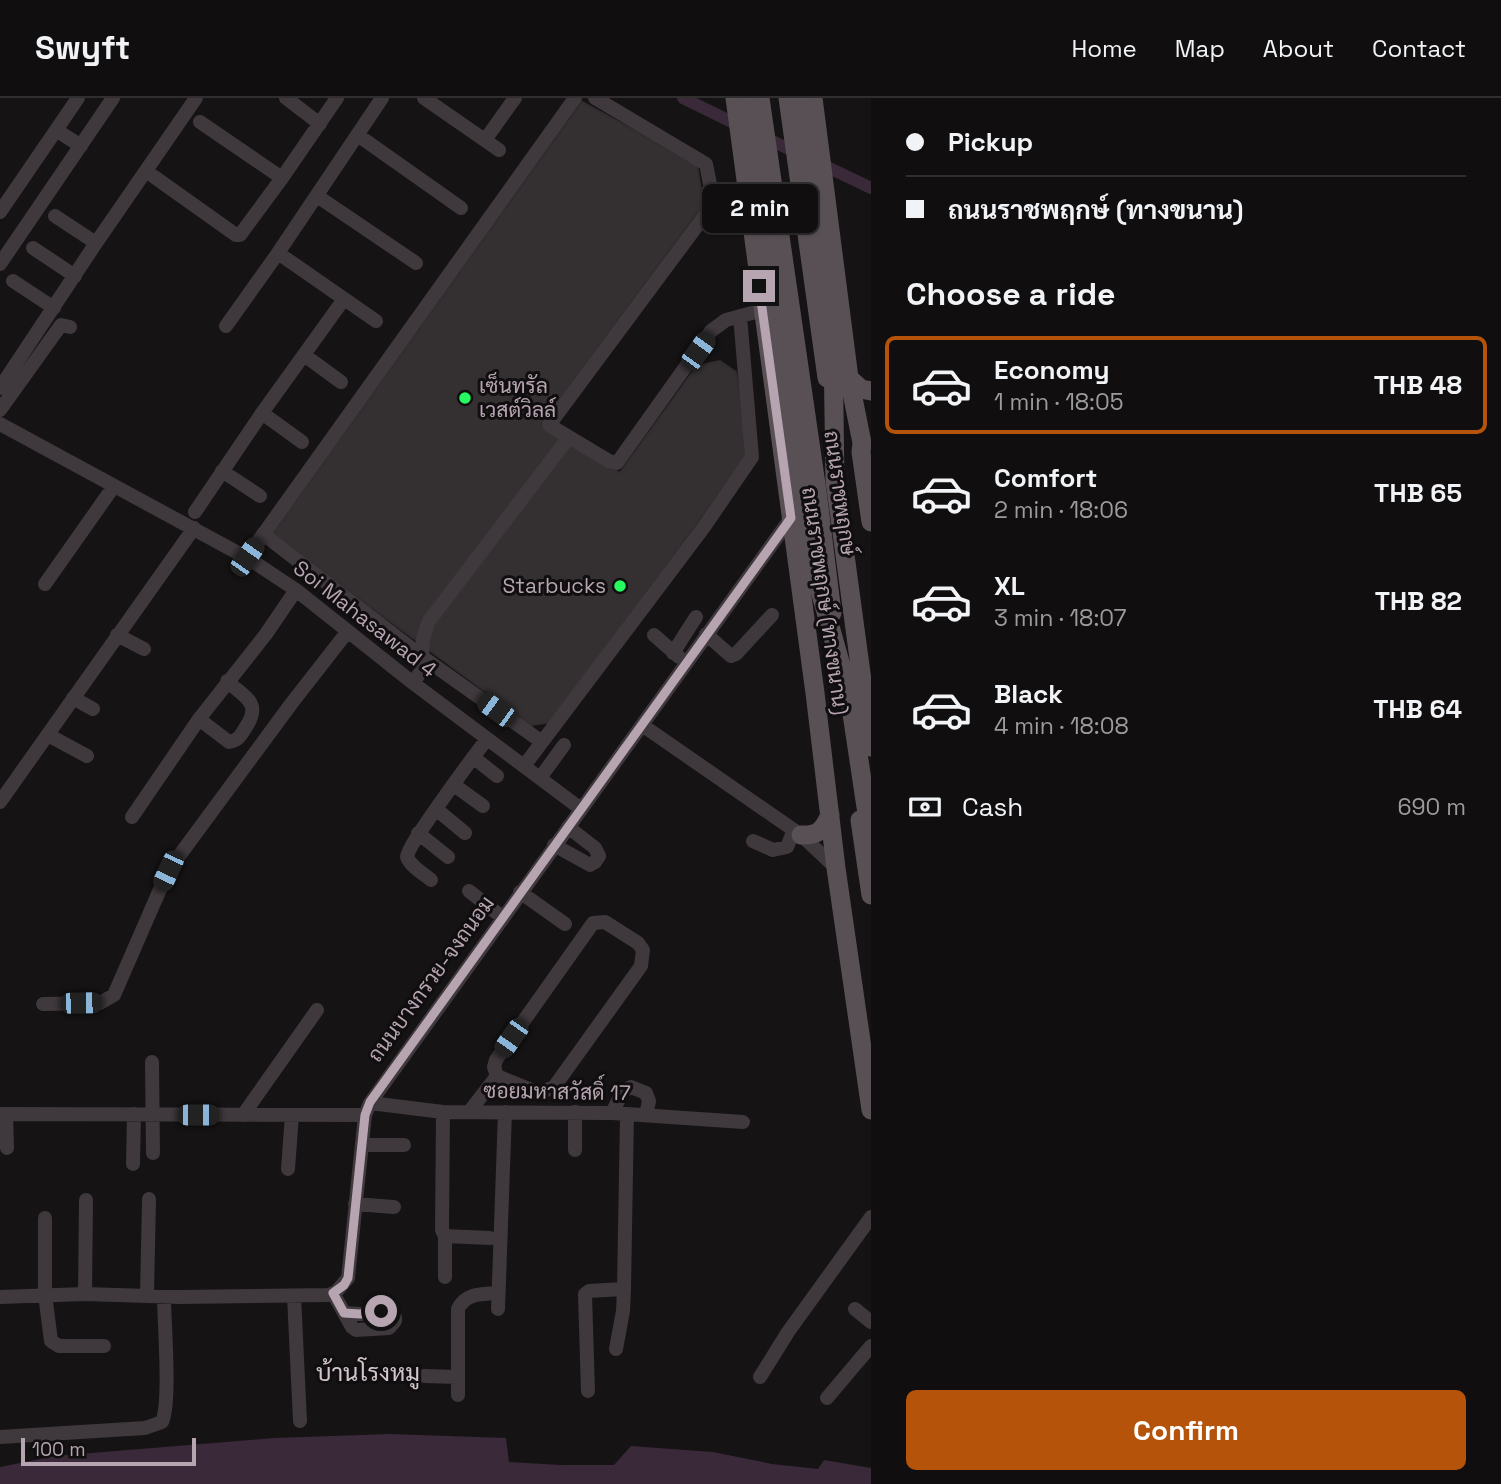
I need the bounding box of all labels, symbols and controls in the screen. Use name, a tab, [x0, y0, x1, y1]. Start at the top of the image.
text: Swyft	[35, 27, 130, 69]
text: Home	[1071, 33, 1137, 64]
text: Map	[1175, 33, 1225, 64]
text: About	[1263, 33, 1334, 64]
text: Contact	[1372, 33, 1466, 64]
text: Pickup	[948, 125, 1033, 159]
callout: 2 min	[701, 184, 817, 234]
text: 2 min	[730, 193, 790, 223]
text: ถนนราชพฤกษ์ (ทางขนาน)	[948, 193, 1243, 227]
route end	[743, 270, 775, 302]
text: Choose a ride	[906, 274, 1116, 314]
car	[678, 328, 719, 374]
text: Economy	[994, 353, 1110, 387]
icon: car	[910, 354, 973, 417]
text: THB 48	[1374, 368, 1462, 402]
place label: เซ็นทรัล เวสต์วิลล์	[479, 371, 556, 423]
text: 1 min · 18:05	[994, 387, 1123, 417]
marker: เซ็นทรัล เวสต์วิลล์	[457, 390, 473, 406]
street label: ถนนราชพฤกษ์	[818, 429, 863, 558]
text: Comfort	[994, 461, 1097, 495]
icon: car	[910, 462, 973, 525]
text: THB 65	[1374, 476, 1462, 510]
street label: ถนนราชพฤกษ์ (ทางขนาน)	[796, 485, 855, 717]
text: 2 min · 18:06	[994, 495, 1128, 525]
car	[227, 534, 268, 580]
street label: Soi Mahasawad 4	[288, 554, 443, 683]
text: XL	[994, 569, 1025, 603]
icon: car	[910, 570, 973, 633]
place label: Starbucks	[503, 572, 606, 599]
marker: Starbucks	[612, 578, 628, 594]
text: THB 82	[1375, 584, 1462, 618]
text: 3 min · 18:07	[994, 603, 1127, 633]
text: Black	[994, 677, 1063, 711]
icon: car	[910, 678, 973, 741]
car	[473, 689, 520, 731]
text: THB 64	[1373, 692, 1462, 726]
text: 4 min · 18:08	[994, 711, 1129, 741]
icon: cash	[906, 788, 944, 826]
text: Cash	[962, 790, 1023, 824]
text: 690 m	[1397, 792, 1466, 822]
car	[150, 848, 187, 894]
street label: ถนนบางกรวย-จงถนอม	[361, 890, 500, 1067]
car	[60, 992, 103, 1014]
car	[491, 1015, 532, 1061]
street label: ซอยมหาสวัสดิ์ 17	[483, 1071, 631, 1106]
car	[178, 1105, 220, 1126]
route start	[365, 1295, 397, 1327]
district label: บ้านโรงหมู	[316, 1357, 420, 1390]
button: Confirm	[906, 1390, 1466, 1470]
scale bar	[21, 1435, 196, 1467]
text: 100 m	[32, 1437, 86, 1462]

